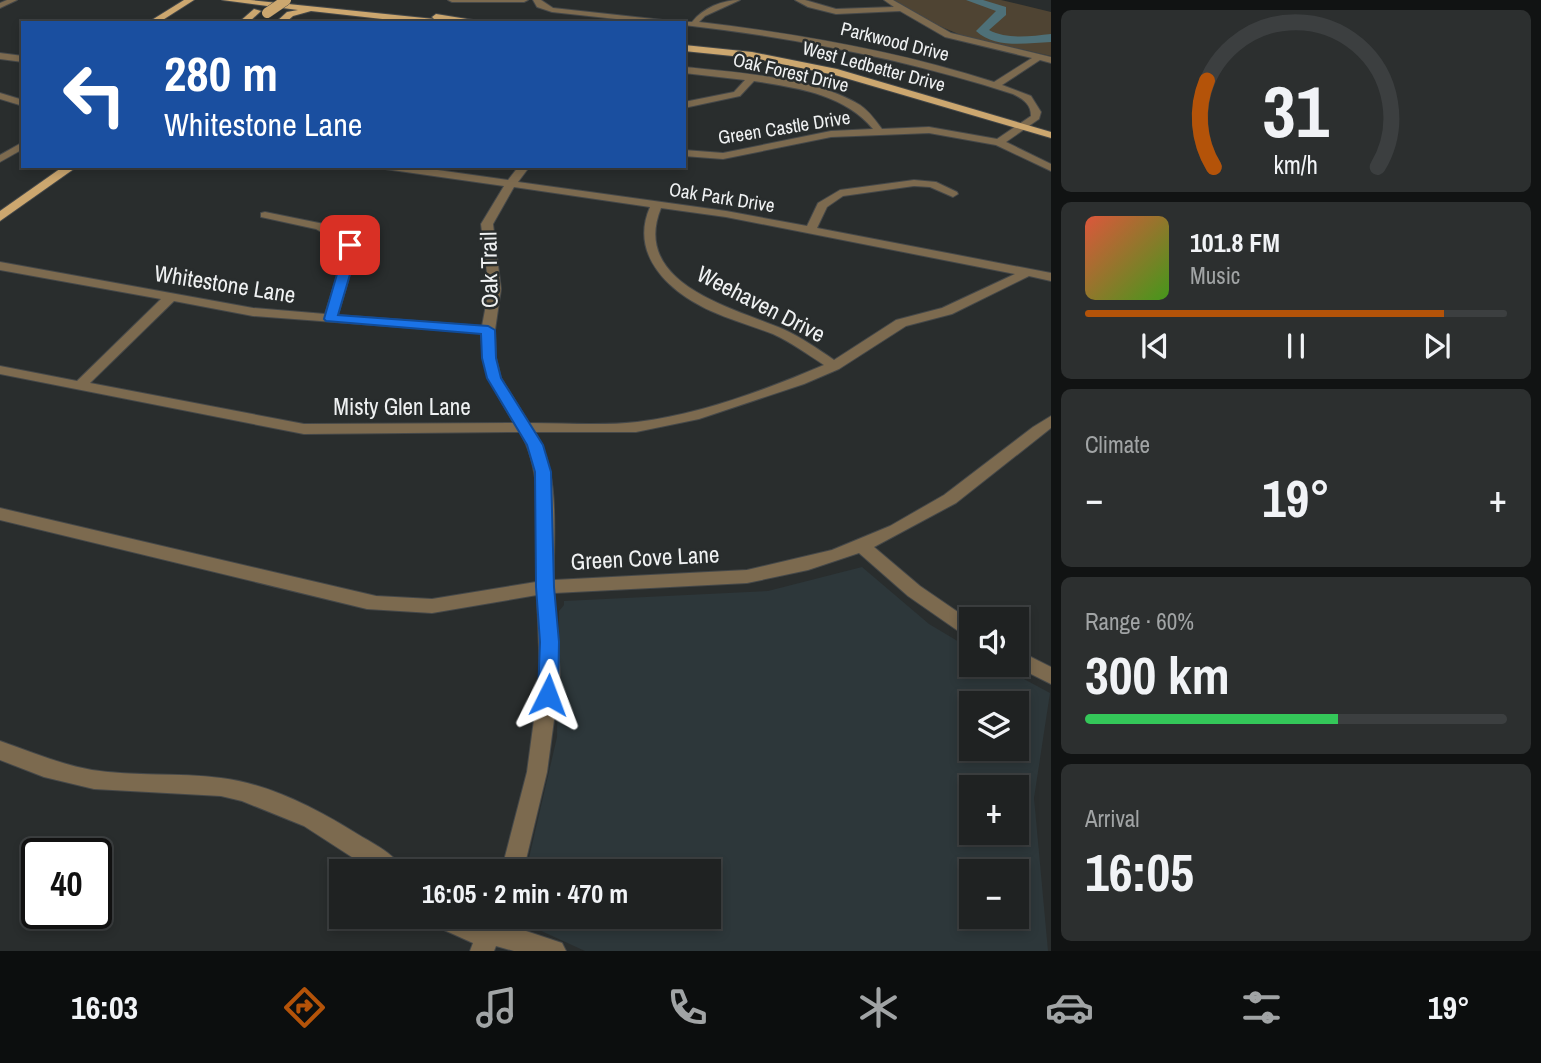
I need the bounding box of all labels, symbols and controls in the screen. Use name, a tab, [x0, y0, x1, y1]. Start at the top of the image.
street label: Parkwood Drive	[838, 15, 952, 67]
street label: West Ledbetter Drive	[800, 34, 948, 98]
text: 280 m	[164, 40, 278, 106]
street label: Oak Forest Drive	[731, 46, 851, 98]
icon: left	[49, 49, 140, 140]
text: 31	[1263, 62, 1330, 160]
text: Whitestone Lane	[164, 103, 362, 146]
street label: Green Castle Drive	[716, 104, 852, 150]
text: km/h	[1274, 148, 1318, 182]
street label: Oak Park Drive	[667, 176, 777, 218]
pin	[320, 215, 380, 275]
text: 101.8 FM	[1190, 225, 1280, 260]
icon: arrive	[331, 226, 369, 264]
street label: Oak Trail	[472, 231, 505, 309]
street label: Whitestone Lane	[152, 257, 298, 310]
street label: Weehaven Drive	[692, 258, 831, 349]
text: Music	[1190, 260, 1240, 291]
icon: previous	[1136, 327, 1174, 365]
icon: pause	[1277, 327, 1315, 365]
icon: next	[1418, 327, 1456, 365]
street label: Misty Glen Lane	[333, 391, 471, 422]
text: Climate	[1085, 429, 1150, 460]
text: 19°	[1262, 463, 1330, 533]
text: −	[1085, 473, 1103, 524]
text: +	[1489, 473, 1507, 524]
street label: Green Cove Lane	[570, 538, 720, 577]
text: Range · 60%	[1085, 606, 1194, 637]
map controls	[959, 607, 1029, 929]
button: sound	[959, 607, 1029, 677]
text: 300 km	[1085, 640, 1230, 710]
position arrow	[511, 658, 585, 732]
button: layers	[959, 691, 1029, 761]
button: +	[959, 775, 1029, 845]
text: Arrival	[1085, 803, 1140, 834]
text: 16:05	[1085, 837, 1194, 907]
speed limit sign: 40	[21, 838, 112, 929]
button: −	[959, 859, 1029, 929]
text: 16:05 · 2 min · 470 m	[422, 876, 628, 911]
icon: directions	[280, 983, 329, 1032]
icon: music	[472, 983, 521, 1032]
icon: phone	[663, 983, 712, 1032]
icon: climate	[854, 983, 903, 1032]
icon: car	[1045, 983, 1094, 1032]
icon: filters	[1237, 983, 1286, 1032]
text: 16:03	[71, 986, 138, 1029]
text: 19°	[1428, 986, 1470, 1029]

